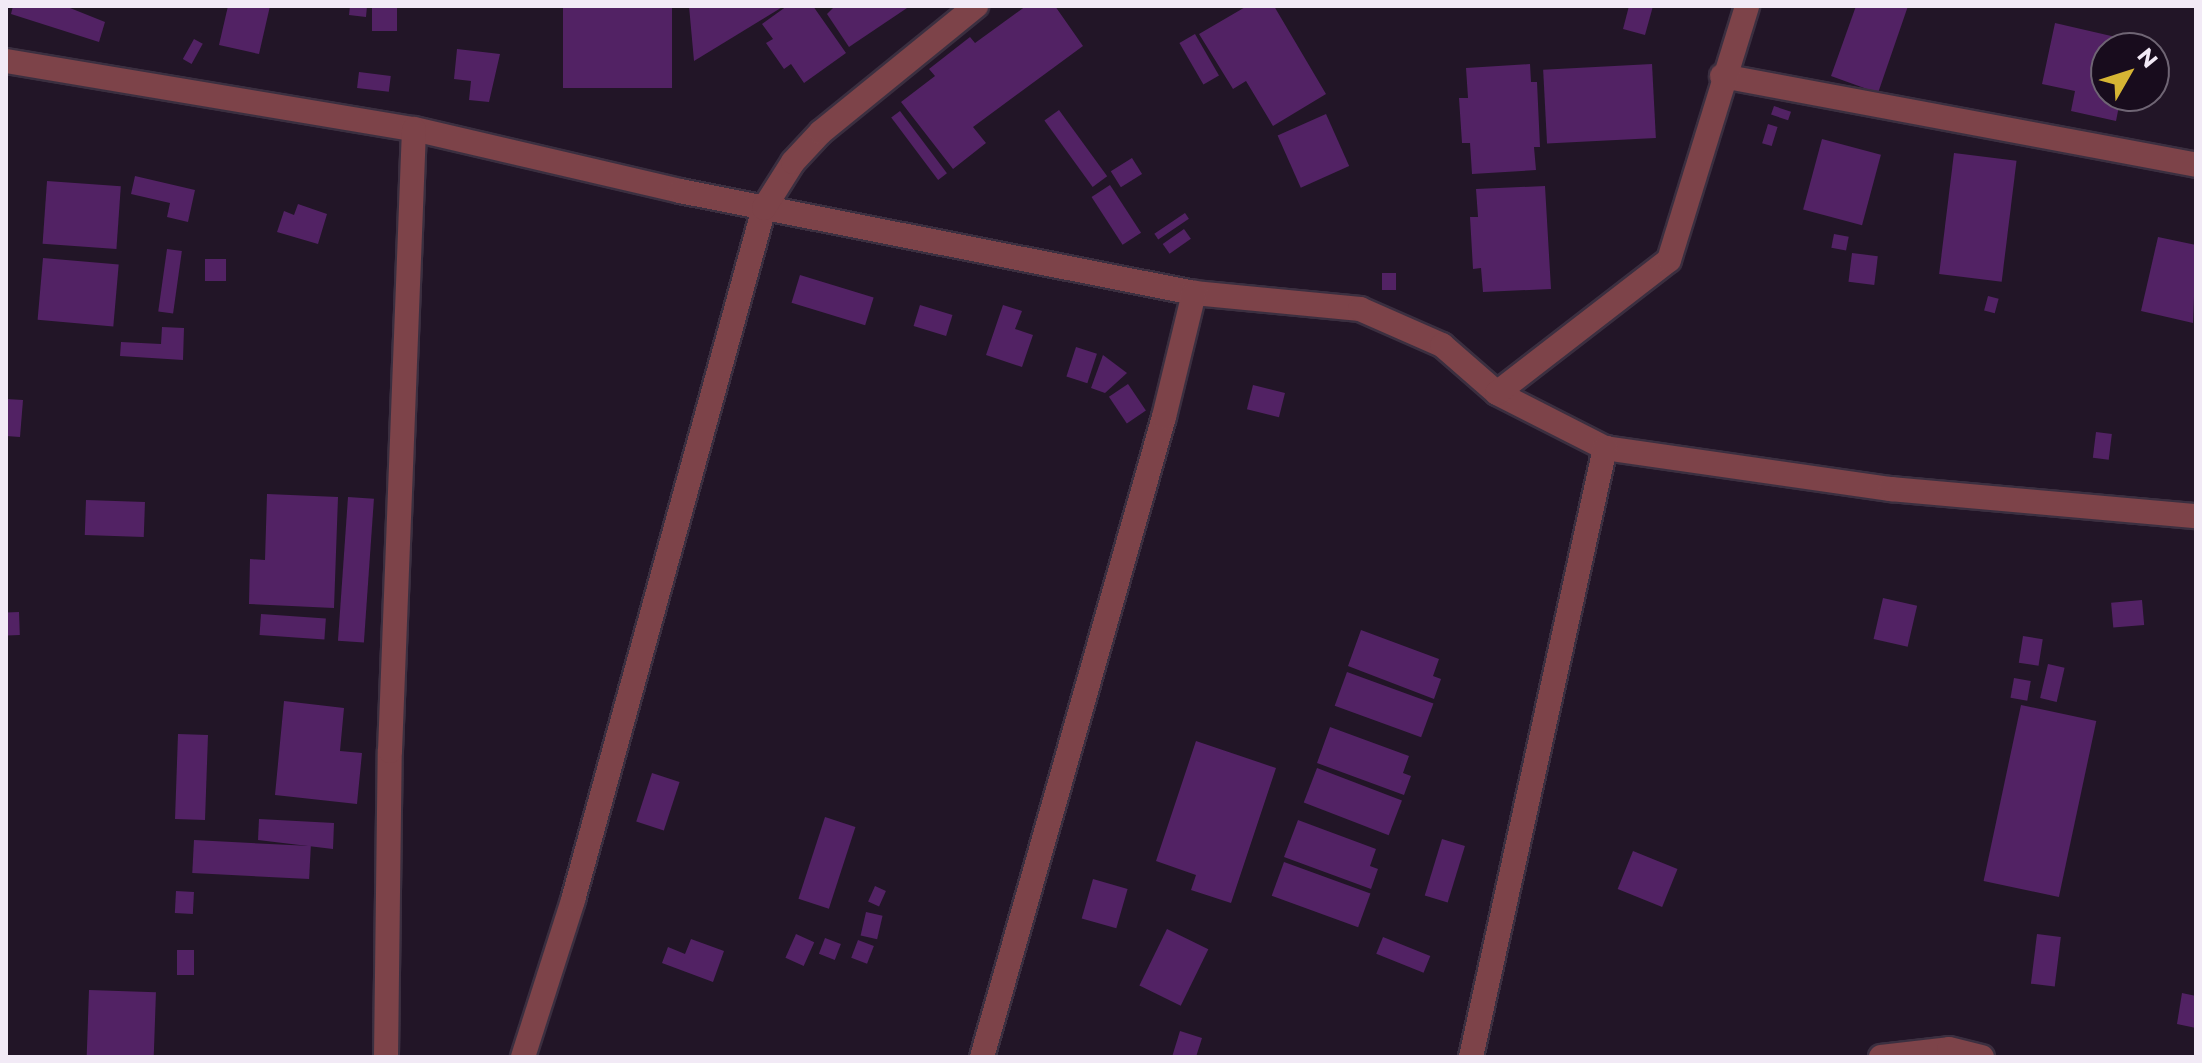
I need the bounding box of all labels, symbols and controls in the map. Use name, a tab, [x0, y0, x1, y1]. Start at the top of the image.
north arrow	[2090, 32, 2170, 112]
text: N	[2131, 42, 2164, 73]

